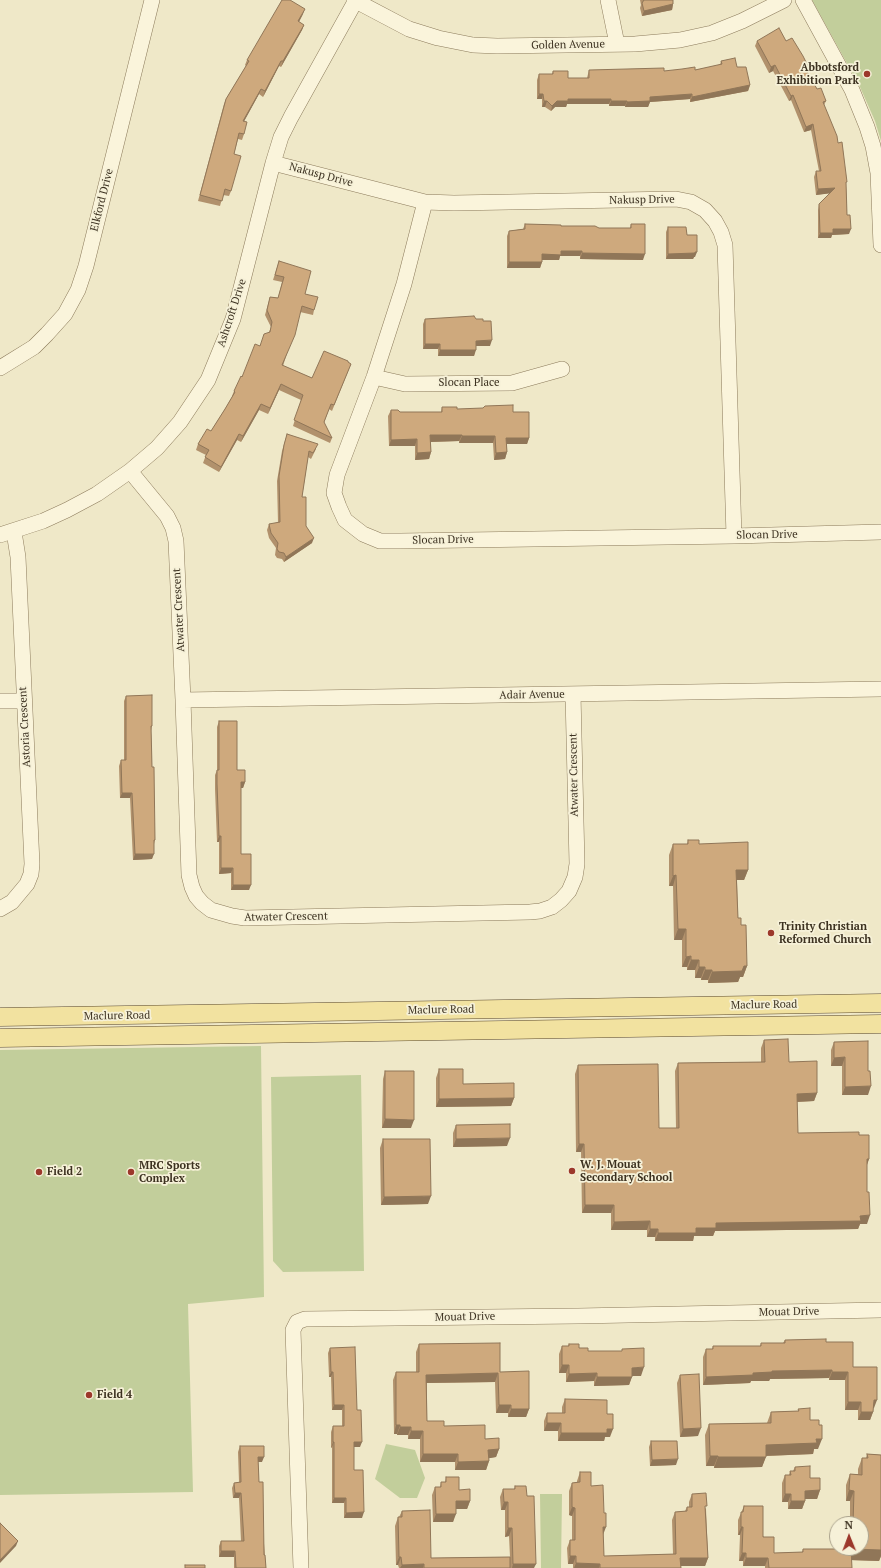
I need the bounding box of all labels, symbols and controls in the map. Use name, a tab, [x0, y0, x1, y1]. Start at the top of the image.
street label: Golden Avenue	[531, 38, 605, 52]
place label: Abbotsford Exhibition Park	[777, 61, 859, 87]
marker: Abbotsford Exhibition Park	[862, 69, 872, 79]
street label: Nakusp Drive	[288, 160, 354, 190]
street label: Elkford Drive	[88, 167, 116, 233]
street label: Nakusp Drive	[609, 193, 675, 207]
street label: Ashcroft Drive	[215, 277, 249, 349]
street label: Slocan Place	[438, 376, 500, 390]
street label: Slocan Drive	[736, 528, 798, 542]
street label: Slocan Drive	[412, 533, 474, 547]
street label: Atwater Crescent	[170, 568, 188, 652]
street label: Astoria Crescent	[16, 686, 34, 768]
street label: Adair Avenue	[499, 688, 565, 702]
street label: Atwater Crescent	[567, 733, 581, 817]
street label: Atwater Crescent	[244, 910, 328, 924]
place label: Trinity Christian Reformed Church	[779, 920, 871, 946]
marker: Trinity Christian Reformed Church	[766, 928, 776, 938]
street label: Maclure Road	[730, 998, 798, 1012]
street label: Maclure Road	[407, 1003, 475, 1017]
street label: Maclure Road	[83, 1009, 151, 1023]
place label: W. J. Mouat Secondary School	[580, 1158, 672, 1184]
place label: MRC Sports Complex	[139, 1159, 200, 1185]
place label: Field 2	[47, 1165, 82, 1179]
marker: W. J. Mouat Secondary School	[567, 1166, 577, 1176]
marker: Field 2	[34, 1167, 44, 1177]
marker: MRC Sports Complex	[126, 1167, 136, 1177]
street label: Mouat Drive	[759, 1305, 819, 1319]
street label: Mouat Drive	[435, 1310, 495, 1324]
place label: Field 4	[97, 1388, 132, 1402]
marker: Field 4	[84, 1390, 94, 1400]
north arrow	[829, 1516, 869, 1556]
text: N	[845, 1518, 853, 1532]

